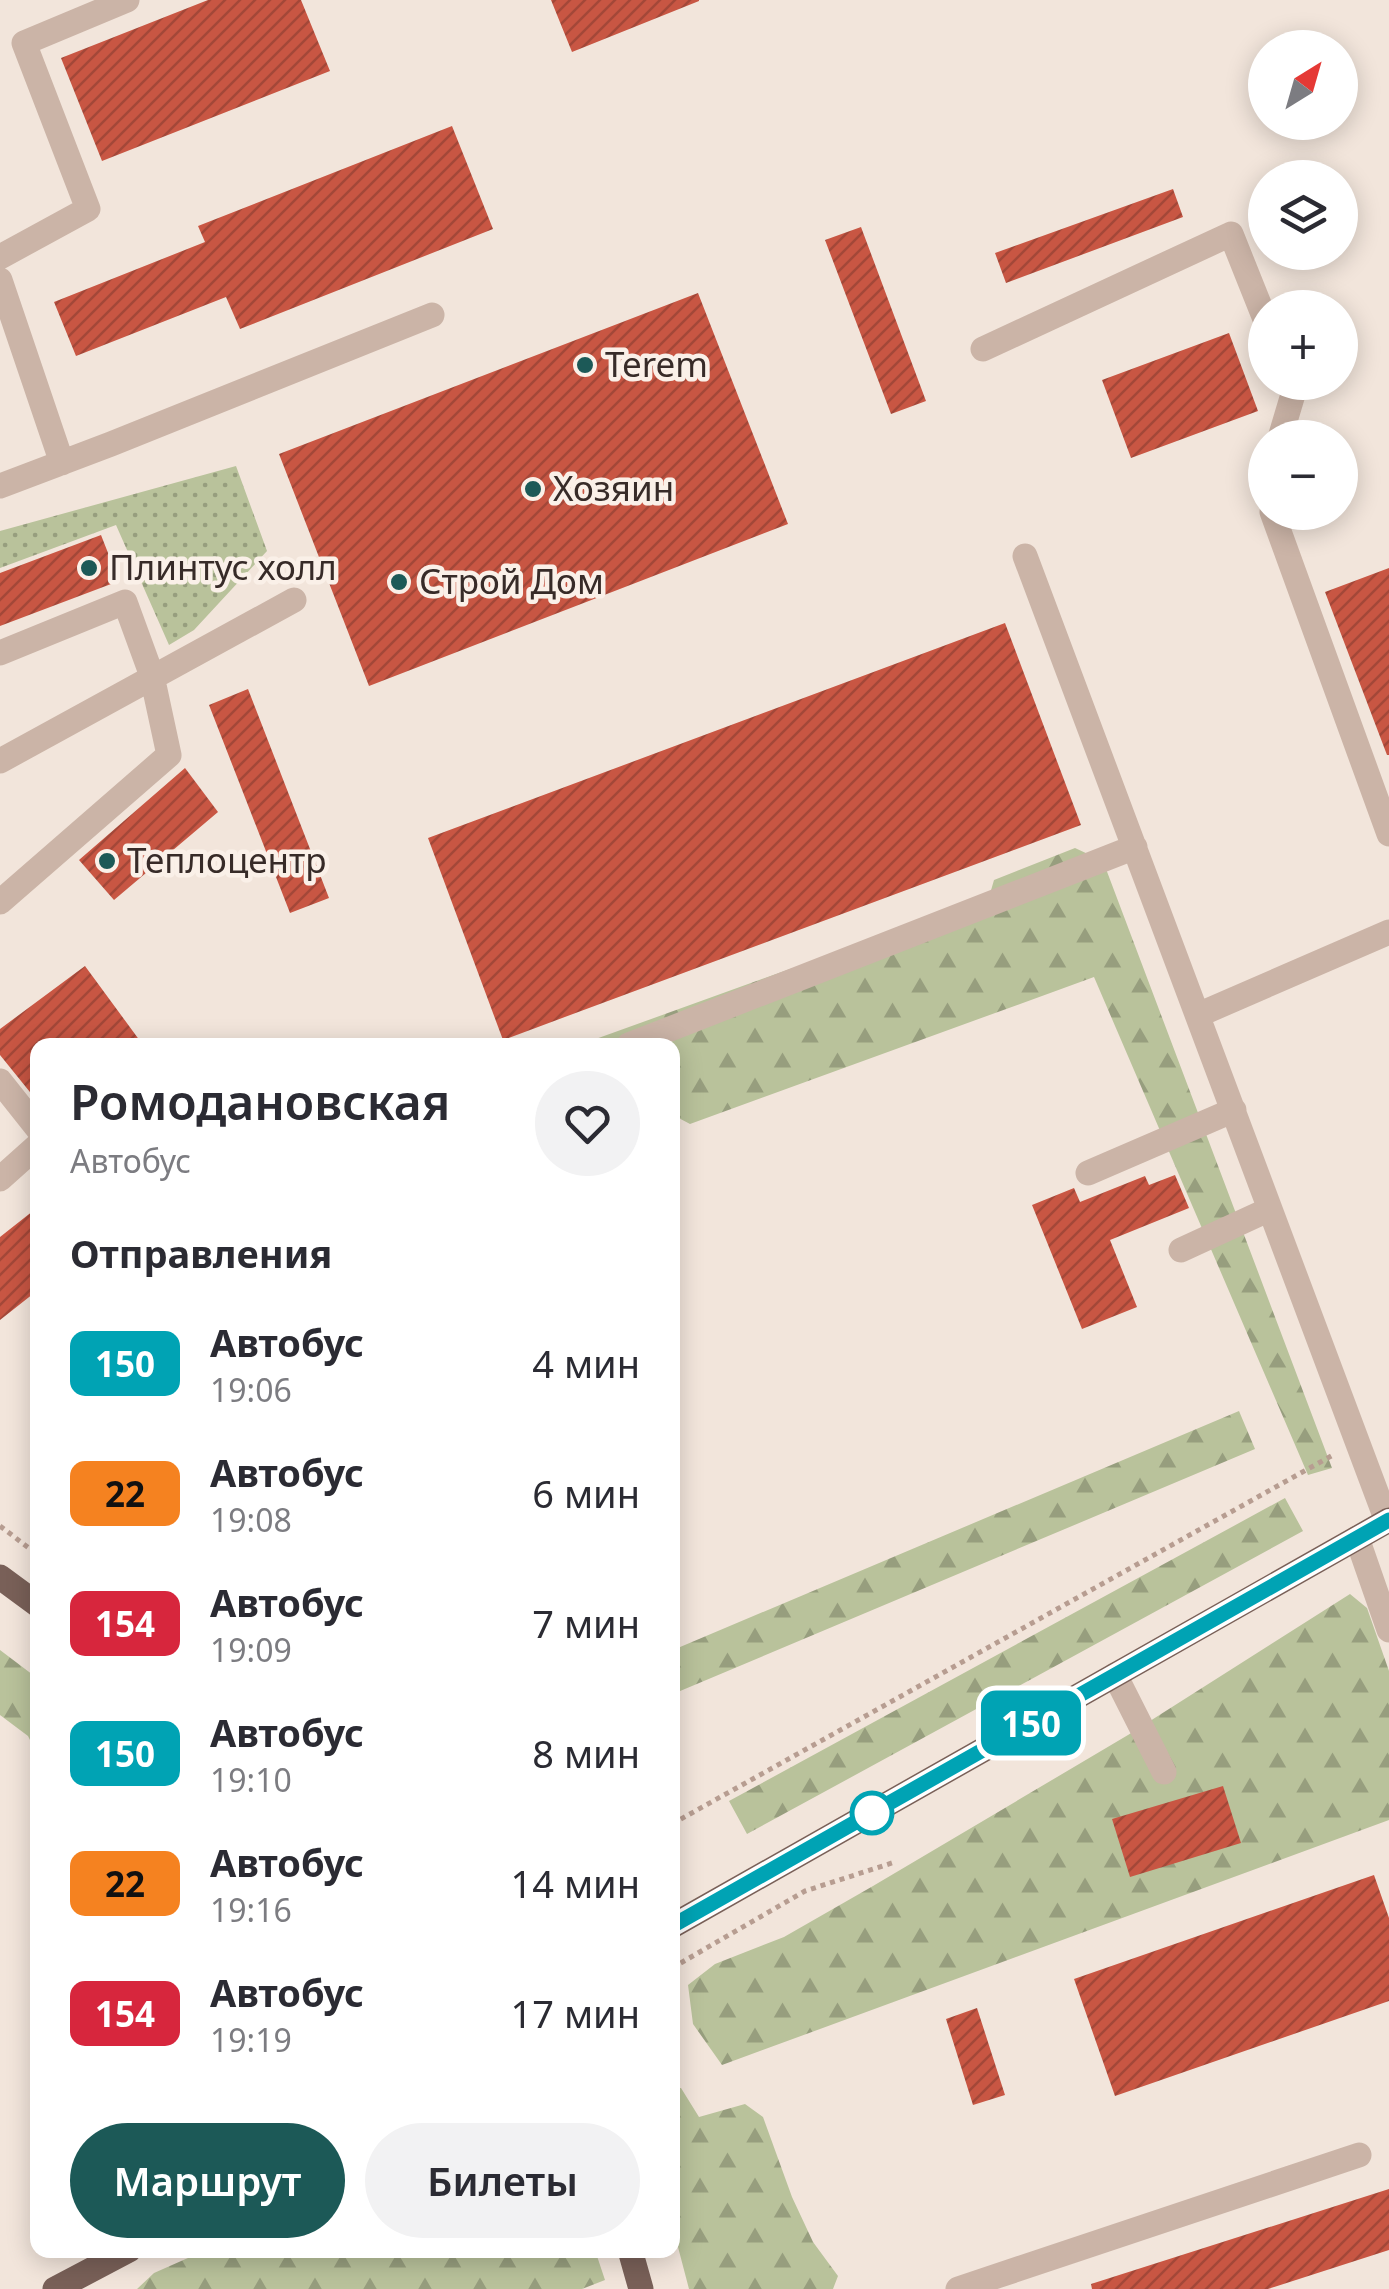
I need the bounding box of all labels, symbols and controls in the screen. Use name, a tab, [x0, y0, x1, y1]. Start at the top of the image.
north arrow	[1248, 30, 1358, 140]
map controls	[1248, 30, 1358, 530]
button: layers	[1248, 160, 1358, 270]
button: +	[1248, 290, 1358, 400]
place label: Terem	[605, 340, 708, 387]
marker: Terem	[574, 354, 596, 376]
button: −	[1248, 420, 1358, 530]
place label: Хозяин	[553, 464, 674, 511]
marker: Хозяин	[522, 478, 544, 500]
place label: Плинтус холл	[109, 543, 337, 590]
marker: Плинтус холл	[78, 557, 100, 579]
place label: Строй Дом	[419, 557, 604, 604]
marker: Строй Дом	[388, 571, 410, 593]
place label: Теплоцентр	[127, 836, 327, 883]
marker: Теплоцентр	[96, 850, 118, 872]
text: Ромодановская	[70, 1069, 450, 1134]
button: heart	[535, 1071, 640, 1176]
text: Автобус	[70, 1139, 191, 1182]
text: Отправления	[70, 1227, 332, 1279]
text: Автобус	[210, 1316, 364, 1368]
text: 4 мин	[532, 1337, 640, 1389]
text: 150	[95, 1340, 155, 1387]
text: 19:06	[210, 1368, 292, 1411]
text: Автобус	[210, 1446, 364, 1498]
text: 6 мин	[532, 1467, 640, 1519]
text: 22	[105, 1470, 145, 1517]
text: 19:08	[210, 1498, 292, 1541]
text: Автобус	[210, 1576, 364, 1628]
text: 7 мин	[532, 1597, 640, 1649]
text: 154	[95, 1600, 155, 1647]
text: 19:09	[210, 1628, 292, 1671]
line badge: 150	[974, 1690, 1088, 1756]
text: 150	[1001, 1700, 1061, 1747]
text: Автобус	[210, 1706, 364, 1758]
text: 8 мин	[532, 1727, 640, 1779]
text: 150	[95, 1730, 155, 1777]
text: 19:10	[210, 1758, 292, 1801]
unlabelled marker	[851, 1792, 893, 1834]
text: Автобус	[210, 1836, 364, 1888]
text: 14 мин	[511, 1857, 640, 1909]
text: 22	[105, 1860, 145, 1907]
text: 19:16	[210, 1888, 292, 1931]
text: Автобус	[210, 1966, 364, 2018]
text: 17 мин	[511, 1987, 640, 2039]
text: 154	[95, 1990, 155, 2037]
text: 19:19	[210, 2018, 292, 2061]
button: Маршрут	[70, 2123, 345, 2238]
button: Билеты	[365, 2123, 640, 2238]

